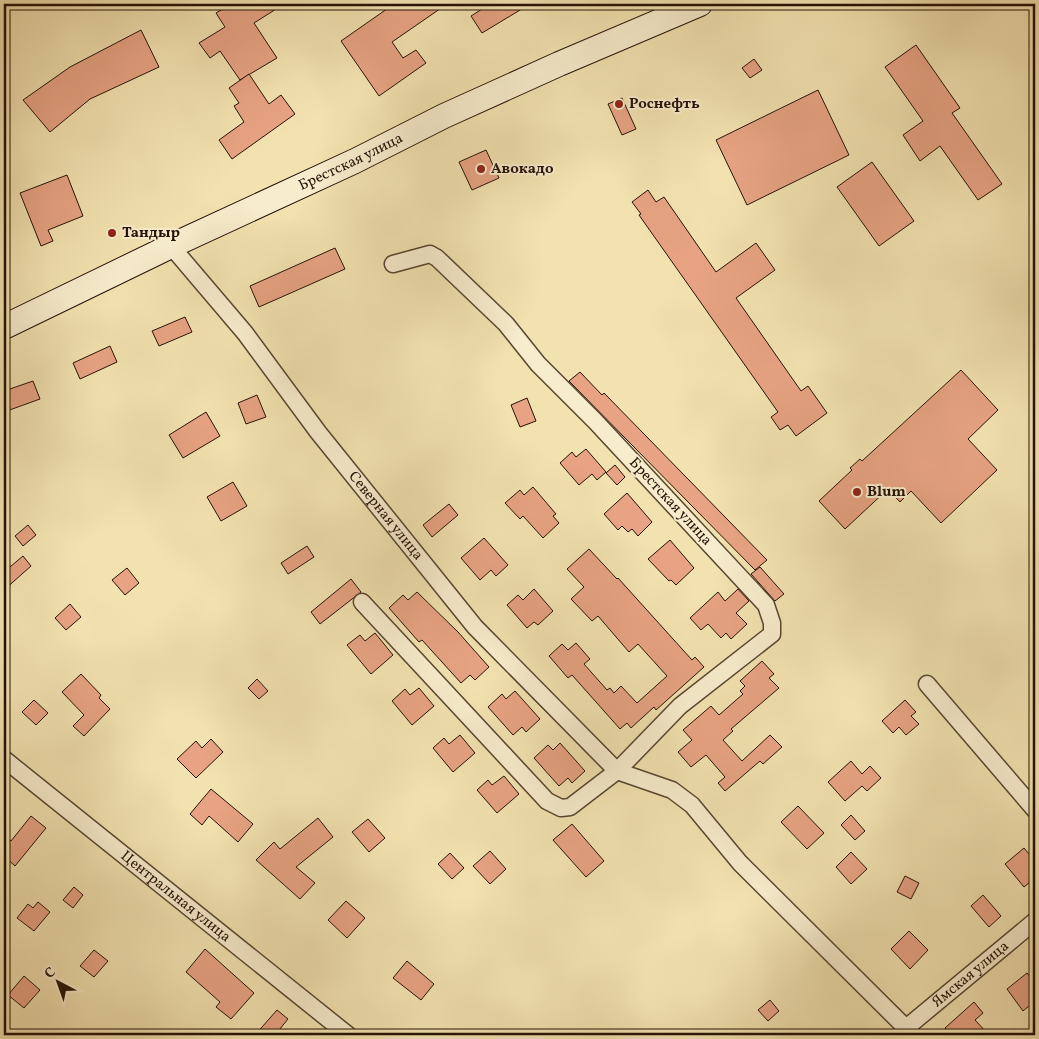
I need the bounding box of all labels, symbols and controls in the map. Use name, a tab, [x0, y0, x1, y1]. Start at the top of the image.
place label: Роснефть	[629, 94, 700, 115]
marker: Роснефть	[613, 98, 625, 110]
street label: Брестская улица	[295, 128, 407, 196]
place label: Авокадо	[491, 159, 554, 180]
marker: Авокадо	[475, 163, 487, 175]
place label: Тандыр	[122, 223, 180, 244]
marker: Тандыр	[106, 227, 118, 239]
street label: Брестская улица	[624, 453, 716, 551]
street label: Северная улица	[343, 467, 428, 565]
place label: Blum	[867, 482, 906, 503]
marker: Blum	[851, 486, 863, 498]
street label: Центральная улица	[116, 846, 235, 947]
street label: Ямская улица	[928, 936, 1014, 1013]
north arrow	[32, 956, 82, 1006]
text: С	[41, 963, 60, 983]

